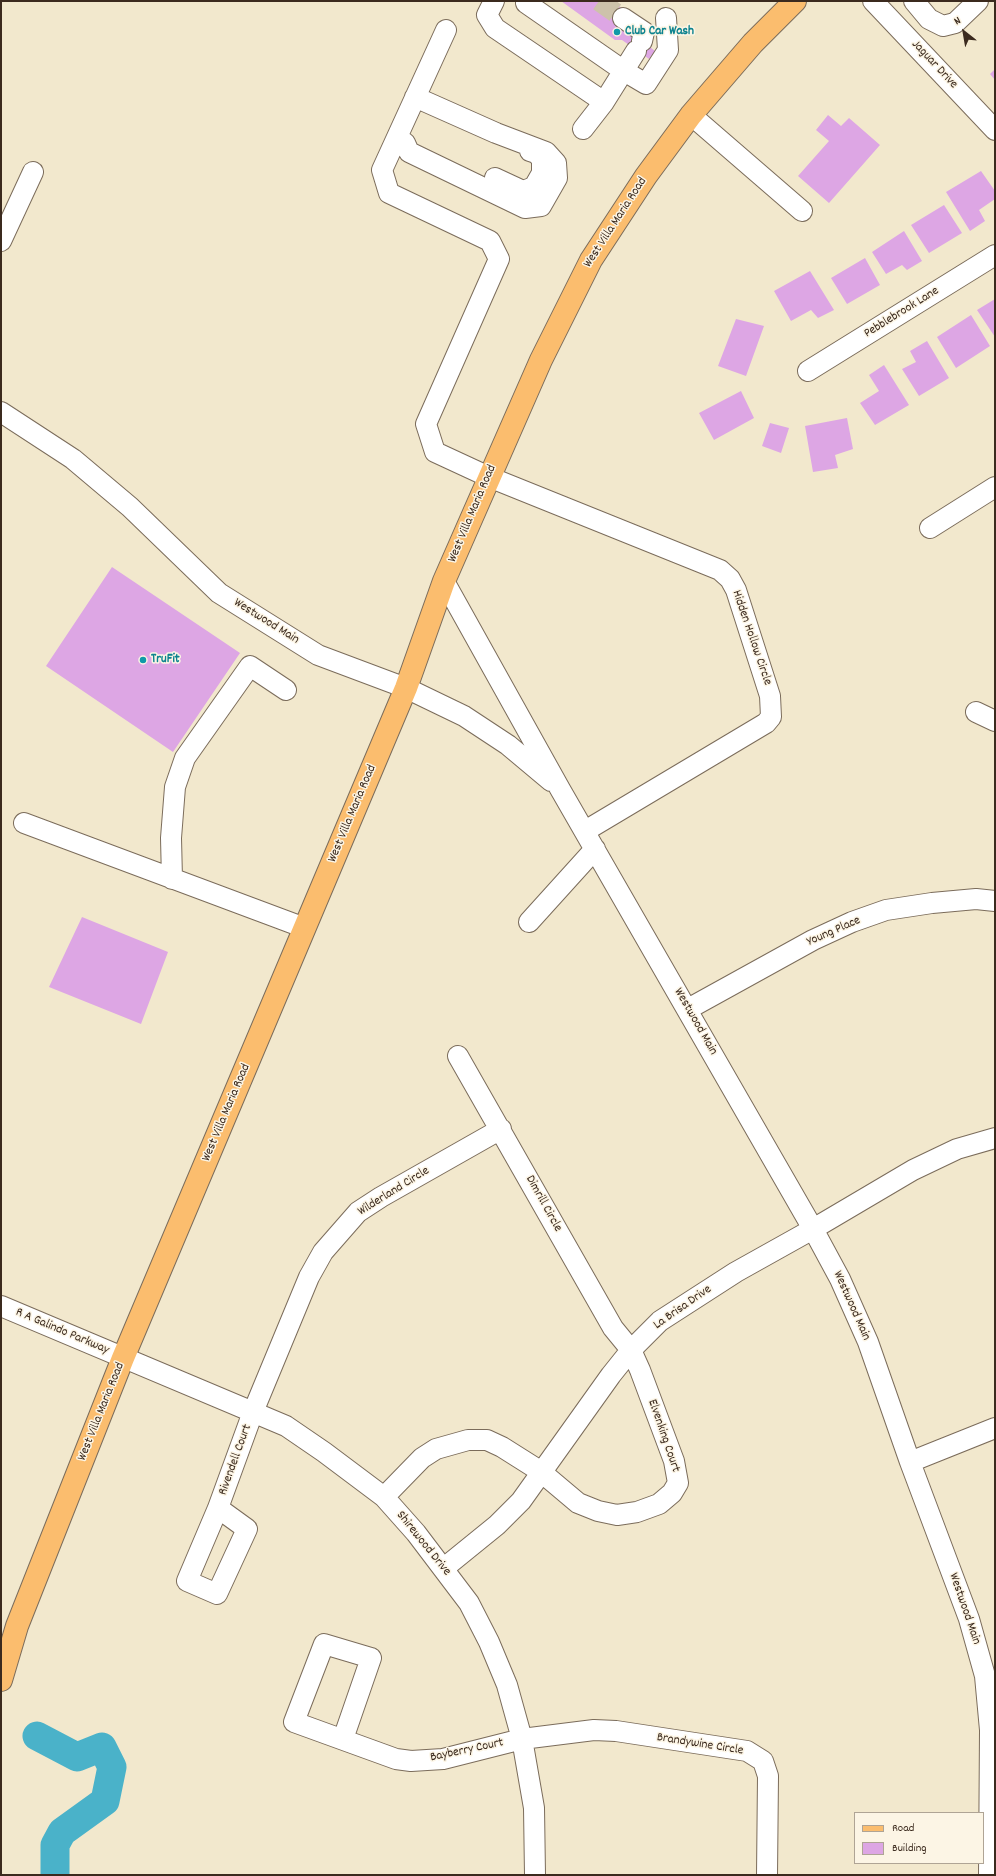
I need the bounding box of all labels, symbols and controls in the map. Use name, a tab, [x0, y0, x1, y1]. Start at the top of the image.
north arrow	[944, 12, 984, 52]
text: N	[951, 13, 964, 30]
place label: Club Car Wash	[625, 24, 694, 40]
marker: Club Car Wash	[612, 27, 622, 37]
street label: Jaguar Drive	[907, 37, 961, 93]
street label: West Villa Maria Road	[581, 175, 651, 271]
street label: Pebblebrook Lane	[862, 284, 942, 342]
street label: West Villa Maria Road	[445, 463, 501, 565]
street label: Hidden Hollow Circle	[727, 588, 775, 688]
street label: Westwood Main	[230, 596, 302, 648]
place label: TruFit	[151, 652, 180, 668]
marker: TruFit	[138, 655, 148, 665]
street label: West Villa Maria Road	[325, 763, 381, 865]
street label: Young Place	[805, 913, 863, 951]
street label: Westwood Main	[670, 986, 720, 1058]
street label: West Villa Maria Road	[199, 1062, 255, 1164]
street label: Wilderland Circle	[355, 1164, 433, 1220]
street label: Dimrill Circle	[521, 1173, 565, 1235]
street label: Westwood Main	[829, 1269, 873, 1343]
street label: La Brisa Drive	[651, 1282, 715, 1334]
street label: R A Galindo Parkway	[13, 1305, 111, 1359]
street label: West Villa Maria Road	[75, 1361, 129, 1463]
street label: Elvenking Court	[643, 1398, 683, 1474]
street label: Rivendell Court	[216, 1422, 256, 1498]
street label: Shirewood Drive	[392, 1509, 454, 1579]
street label: Westwood Main	[944, 1571, 984, 1647]
street label: Brandywine Circle	[656, 1730, 744, 1760]
street label: Bayberry Court	[429, 1736, 505, 1766]
legend	[854, 1812, 984, 1864]
text: Road	[892, 1820, 914, 1837]
text: Building	[892, 1840, 927, 1857]

